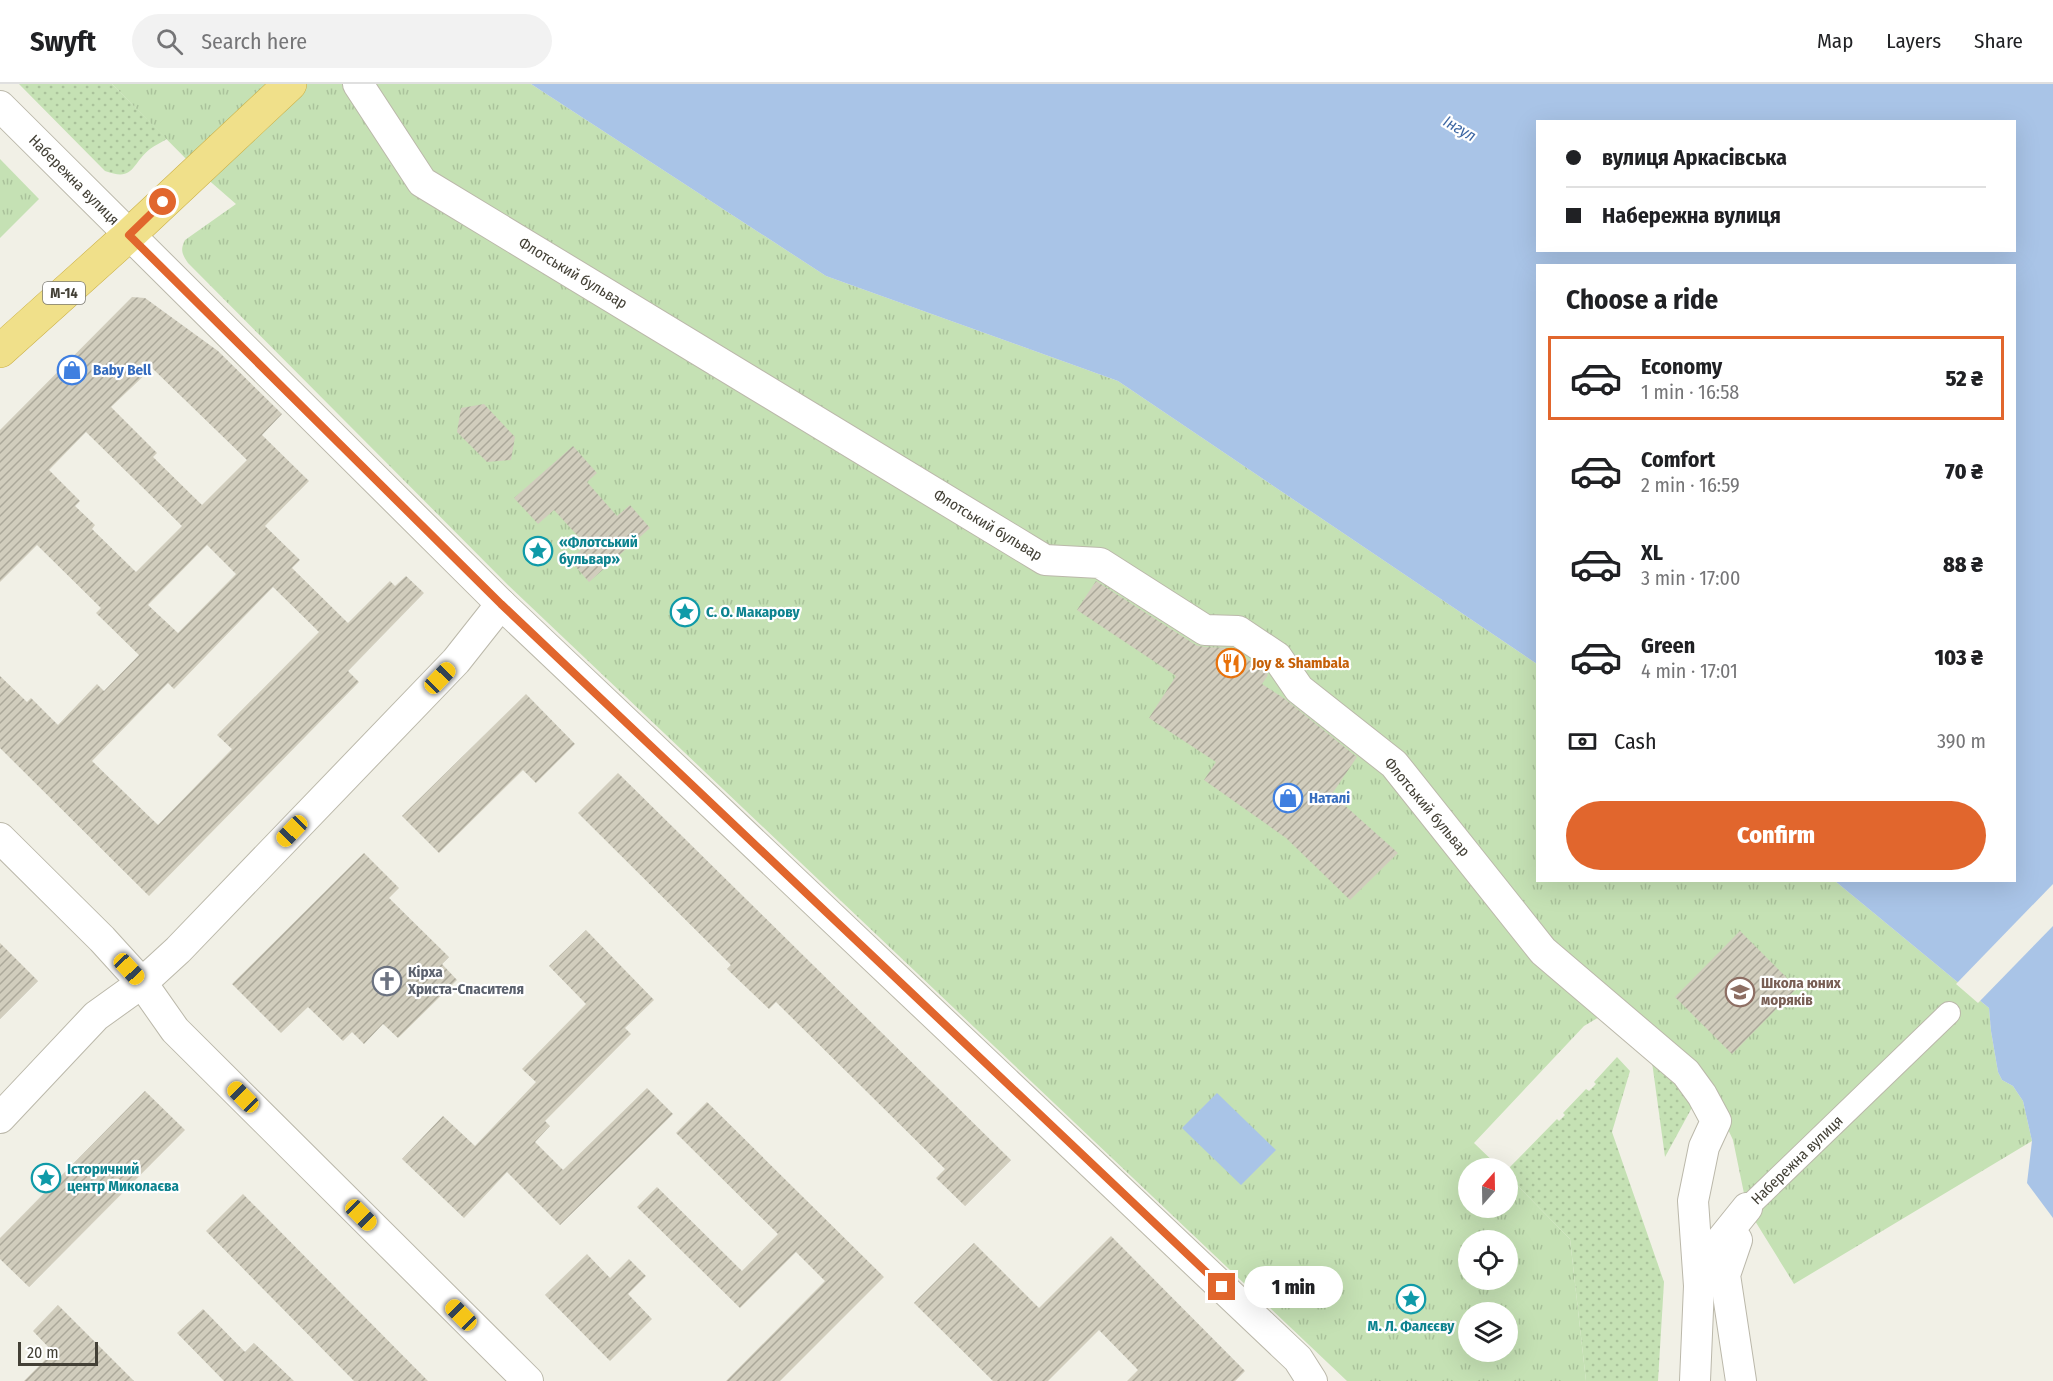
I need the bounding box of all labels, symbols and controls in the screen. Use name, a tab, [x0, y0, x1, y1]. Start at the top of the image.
search box	[132, 14, 552, 68]
text: Swyft	[30, 25, 96, 58]
icon: search	[153, 25, 186, 58]
text: Search here	[201, 28, 307, 55]
text: Map	[1817, 28, 1853, 54]
text: Layers	[1886, 28, 1941, 54]
text: Share	[1974, 28, 2023, 54]
water label: Інгул	[1440, 112, 1479, 145]
street label: Набережна вулиця	[25, 131, 123, 229]
text: вулиця Аркасівська	[1602, 144, 1787, 171]
route start	[149, 188, 176, 215]
text: Набережна вулиця	[1602, 202, 1781, 229]
street label: Флотський бульвар	[515, 233, 631, 313]
road number: М-14	[43, 282, 85, 304]
text: Choose a ride	[1566, 284, 1718, 316]
icon: car	[1569, 351, 1623, 405]
text: Economy	[1641, 353, 1722, 380]
shop icon: Baby Bell	[56, 354, 88, 386]
place label: Baby Bell	[93, 361, 152, 379]
text: 52 ₴	[1946, 365, 1983, 392]
text: 1 min · 16:58	[1641, 380, 1739, 404]
icon: car	[1569, 444, 1623, 498]
text: Comfort	[1641, 446, 1715, 473]
text: 70 ₴	[1945, 458, 1983, 485]
text: 2 min · 16:59	[1641, 473, 1740, 497]
street label: Флотський бульвар	[930, 485, 1046, 565]
place label: «Флотський бульвар»	[559, 533, 638, 568]
place icon: «Флотський бульвар»	[522, 535, 554, 567]
icon: car	[1569, 537, 1623, 591]
text: XL	[1641, 539, 1663, 566]
text: 88 ₴	[1943, 551, 1983, 578]
text: 3 min · 17:00	[1641, 566, 1740, 590]
place icon: С. О. Макарову	[669, 596, 701, 628]
place label: С. О. Макарову	[706, 603, 801, 621]
icon: car	[1569, 630, 1623, 684]
text: Green	[1641, 632, 1695, 659]
text: 103 ₴	[1935, 644, 1983, 671]
restaurant icon: Joy & Shambala	[1215, 647, 1247, 679]
place label: Joy & Shambala	[1251, 654, 1350, 672]
car	[421, 659, 459, 697]
text: 4 min · 17:01	[1641, 659, 1738, 683]
icon: cash	[1566, 725, 1599, 758]
text: Cash	[1614, 728, 1657, 755]
text: 390 m	[1937, 729, 1986, 753]
street label: Флотський бульвар	[1380, 754, 1474, 860]
shop icon: Наталі	[1272, 782, 1304, 814]
place label: Наталі	[1309, 789, 1350, 807]
button: Confirm	[1566, 801, 1986, 870]
car	[273, 812, 311, 850]
car	[110, 950, 148, 988]
place label: Кірха Христа-Спасителя	[407, 963, 524, 998]
church icon: Кірха Христа-Спасителя	[371, 965, 403, 997]
place label: Школа юних моряків	[1761, 974, 1842, 1009]
school or university icon: Школа юних моряків	[1724, 976, 1756, 1008]
car	[224, 1078, 262, 1116]
street label: Набережна вулиця	[1747, 1112, 1847, 1208]
north arrow	[1458, 1158, 1518, 1218]
map controls	[1458, 1158, 1518, 1362]
place label: Історичний центр Миколаєва	[67, 1160, 180, 1195]
place icon: Історичний центр Миколаєва	[30, 1162, 62, 1194]
car	[342, 1196, 380, 1234]
button: locate	[1458, 1230, 1518, 1290]
callout: 1 min	[1243, 1266, 1342, 1308]
route end	[1208, 1273, 1235, 1300]
text: 1 min	[1272, 1275, 1315, 1299]
place icon: М. Л. Фалєєву	[1395, 1283, 1427, 1315]
car	[442, 1296, 480, 1334]
button: layers	[1458, 1302, 1518, 1362]
place label: М. Л. Фалєєву	[1368, 1317, 1455, 1335]
scale bar	[18, 1339, 98, 1366]
text: 20 m	[27, 1343, 58, 1362]

